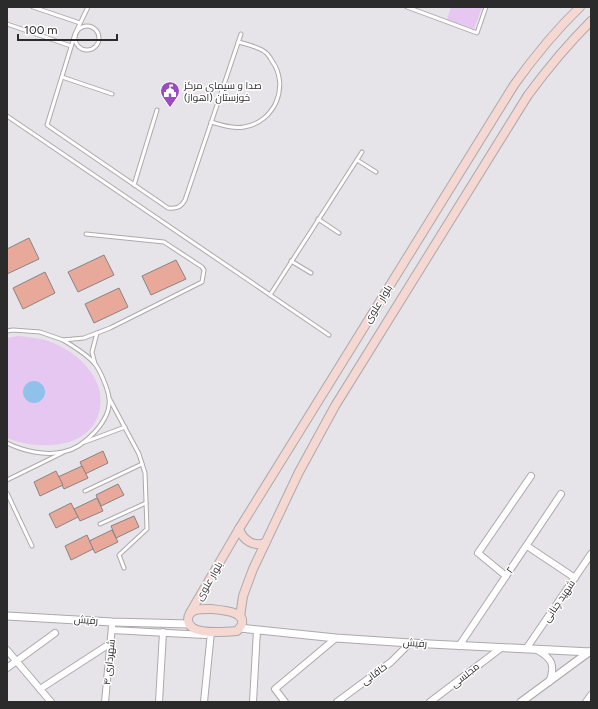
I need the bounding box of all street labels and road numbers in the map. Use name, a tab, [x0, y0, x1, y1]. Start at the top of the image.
street label: بلوار علوی	[361, 282, 395, 326]
street label: بلوار علوی	[193, 559, 225, 603]
street label: ۲	[503, 564, 517, 576]
street label: شهید چنانی	[540, 577, 578, 625]
street label: رفیش	[74, 613, 98, 627]
street label: رفیش	[403, 636, 427, 650]
street label: شهرداری ۴	[100, 638, 118, 686]
street label: خاقانی	[358, 660, 390, 688]
street label: مجلسی	[448, 660, 482, 690]

